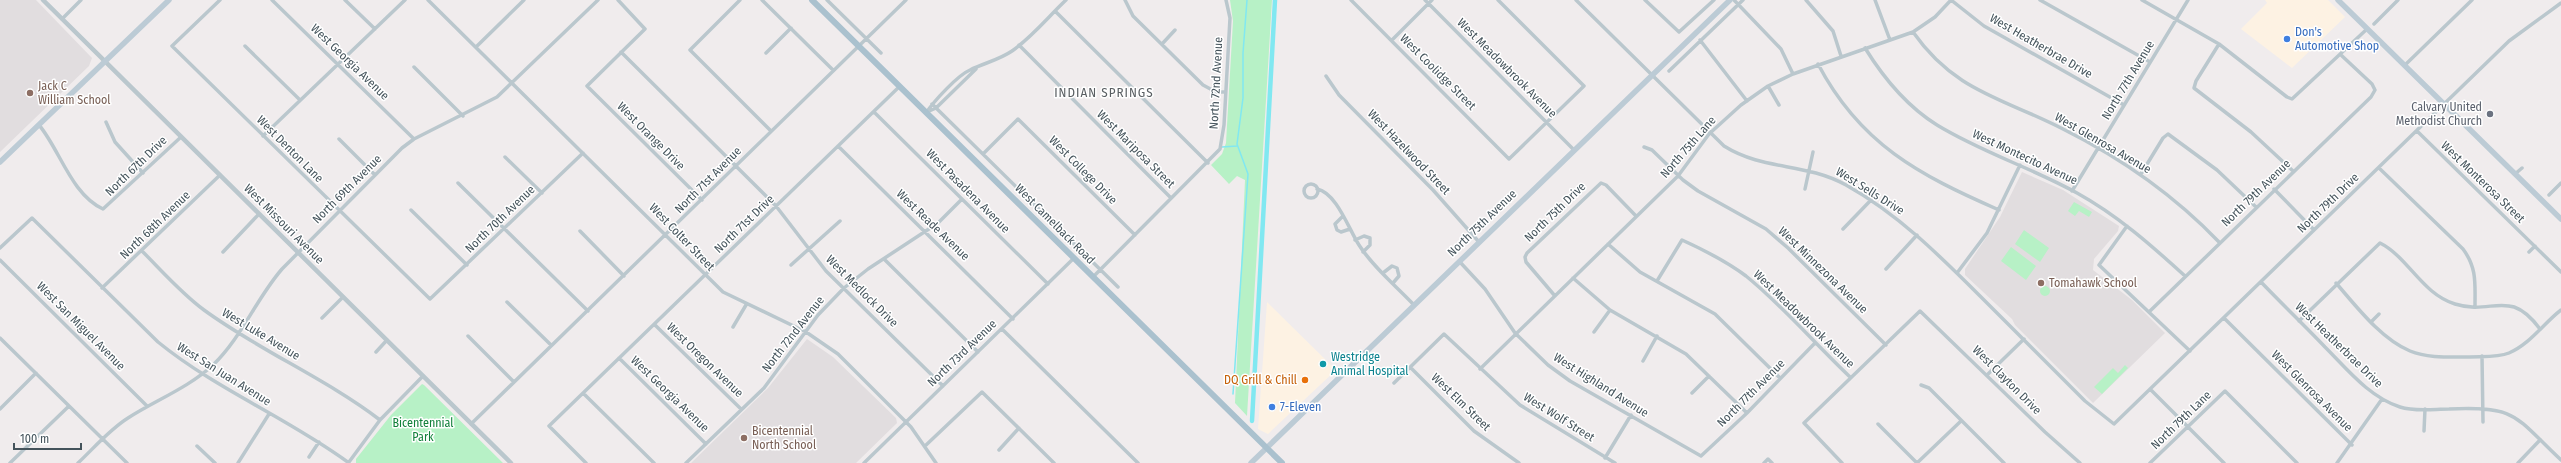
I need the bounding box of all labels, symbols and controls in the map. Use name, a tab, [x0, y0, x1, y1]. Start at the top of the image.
street label: West Heatherbrae Drive	[1987, 11, 2095, 81]
street label: West Meadowbrook Avenue	[1454, 15, 1560, 121]
street label: West Georgia Avenue	[308, 21, 392, 103]
place label: Don's Automotive Shop	[2295, 25, 2379, 53]
street label: West Coolidge Street	[1397, 31, 1479, 113]
marker: Don's Automotive Shop	[2282, 34, 2292, 44]
street label: North 72nd Avenue	[1207, 36, 1225, 130]
street label: North 77th Avenue	[2099, 38, 2157, 122]
place label: Jack C William School	[38, 79, 111, 107]
district label: INDIAN SPRINGS	[1054, 85, 1154, 100]
marker: Jack C William School	[25, 88, 35, 98]
street label: West Orange Drive	[614, 99, 688, 173]
place label: Calvary United Methodist Church	[2396, 100, 2482, 128]
street label: West Mariposa Street	[1094, 107, 1178, 191]
street label: West Hazelwood Street	[1365, 107, 1453, 197]
marker: Calvary United Methodist Church	[2485, 109, 2495, 119]
street label: West Glenrosa Avenue	[2052, 110, 2154, 176]
street label: West Denton Lane	[254, 113, 326, 185]
street label: North 75th Lane	[1657, 113, 1719, 181]
street label: West Montecito Avenue	[1970, 126, 2080, 188]
street label: North 67th Drive	[102, 133, 170, 199]
street label: West College Drive	[1046, 133, 1120, 207]
street label: West Monterosa Street	[2438, 138, 2528, 226]
street label: North 71st Avenue	[672, 144, 744, 216]
street label: West Pasadena Avenue	[923, 146, 1013, 236]
street label: North 69th Avenue	[310, 152, 384, 226]
street label: North 79th Avenue	[2219, 156, 2293, 229]
street label: West Sells Drive	[1833, 164, 1907, 218]
street label: North 79th Drive	[2294, 170, 2362, 236]
street label: North 75th Drive	[1522, 179, 1588, 245]
street label: West Missouri Avenue	[241, 181, 327, 267]
street label: West Camelback Road	[1012, 181, 1098, 267]
street label: North 70th Avenue	[462, 182, 538, 256]
street label: West Reade Avenue	[894, 187, 972, 263]
street label: North 75th Avenue	[1445, 187, 1519, 259]
street label: North 68th Avenue	[117, 188, 193, 262]
street label: North 71st Drive	[711, 192, 777, 256]
street label: West Colter Street	[646, 200, 718, 274]
street label: West Minnezona Avenue	[1775, 224, 1871, 316]
street label: West Medlock Drive	[823, 252, 901, 330]
street label: West Meadowbrook Avenue	[1751, 267, 1857, 371]
place label: Tomahawk School	[2049, 276, 2137, 290]
marker: Tomahawk School	[2036, 278, 2046, 288]
street label: West San Miguel Avenue	[34, 279, 128, 373]
street label: North 72nd Avenue	[759, 293, 827, 375]
street label: West Heatherbrae Drive	[2292, 300, 2386, 390]
street label: West Luke Avenue	[220, 305, 303, 363]
street label: North 73rd Avenue	[925, 317, 999, 389]
street label: West Oregon Avenue	[664, 320, 746, 400]
street label: West San Juan Avenue	[174, 339, 274, 409]
street label: West Clayton Drive	[1970, 343, 2044, 417]
street label: West Glenrosa Avenue	[2269, 348, 2355, 434]
place label: Westridge Animal Hospital	[1331, 350, 1409, 378]
street label: West Highland Avenue	[1551, 350, 1651, 420]
street label: West Georgia Avenue	[628, 353, 712, 435]
street label: North 77th Avenue	[1714, 356, 1788, 430]
marker: Westridge Animal Hospital	[1318, 359, 1328, 369]
street label: West Elm Street	[1428, 370, 1494, 434]
place label: DQ Grill & Chill	[1224, 373, 1297, 387]
marker: DQ Grill & Chill	[1300, 375, 1310, 385]
street label: North 79th Lane	[2148, 388, 2214, 452]
street label: West Wolf Street	[1521, 390, 1597, 444]
place label: 7-Eleven	[1280, 400, 1321, 414]
marker: 7-Eleven	[1267, 402, 1277, 412]
park label: Bicentennial Park	[392, 416, 454, 444]
place label: Bicentennial North School	[752, 424, 816, 452]
scale bar	[14, 425, 81, 451]
text: 100 m	[20, 432, 49, 446]
marker: Bicentennial North School	[739, 433, 749, 443]

